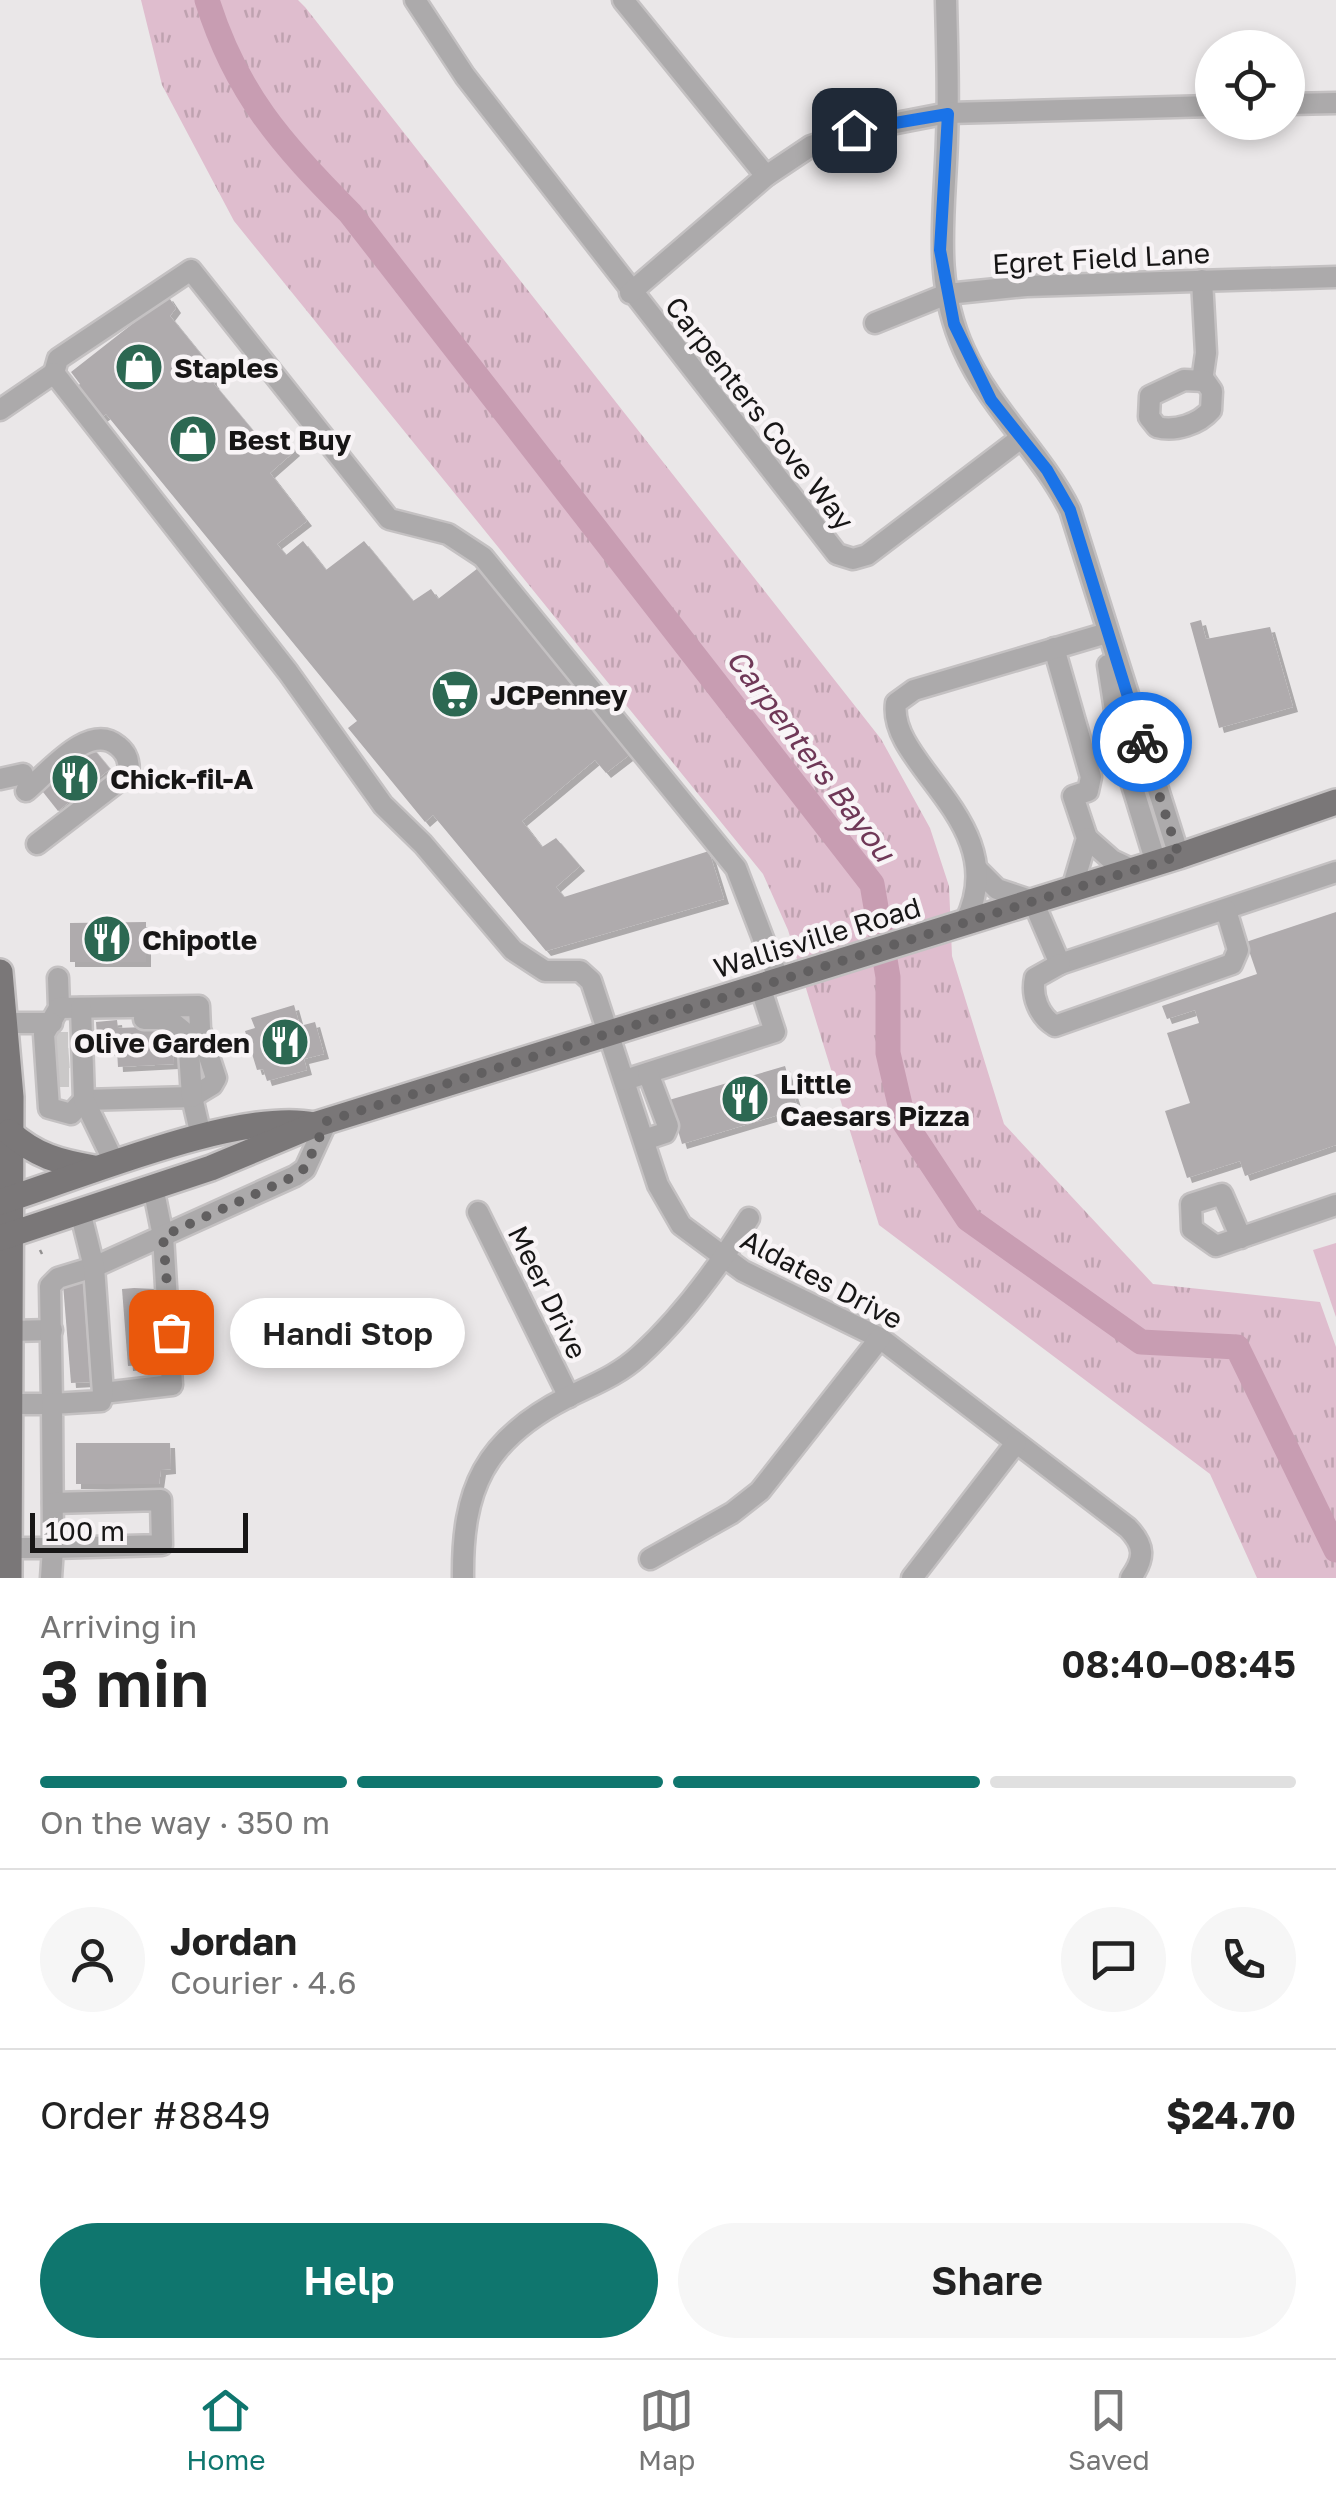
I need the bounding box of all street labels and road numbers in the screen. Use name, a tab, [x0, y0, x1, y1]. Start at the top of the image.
street label: Egret Field Lane	[991, 236, 1211, 280]
street label: Carpenters Cove Way	[659, 290, 861, 536]
street label: Wallisville Road	[710, 890, 924, 984]
street label: Meer Drive	[502, 1220, 594, 1364]
street label: Aldates Drive	[736, 1223, 908, 1335]

